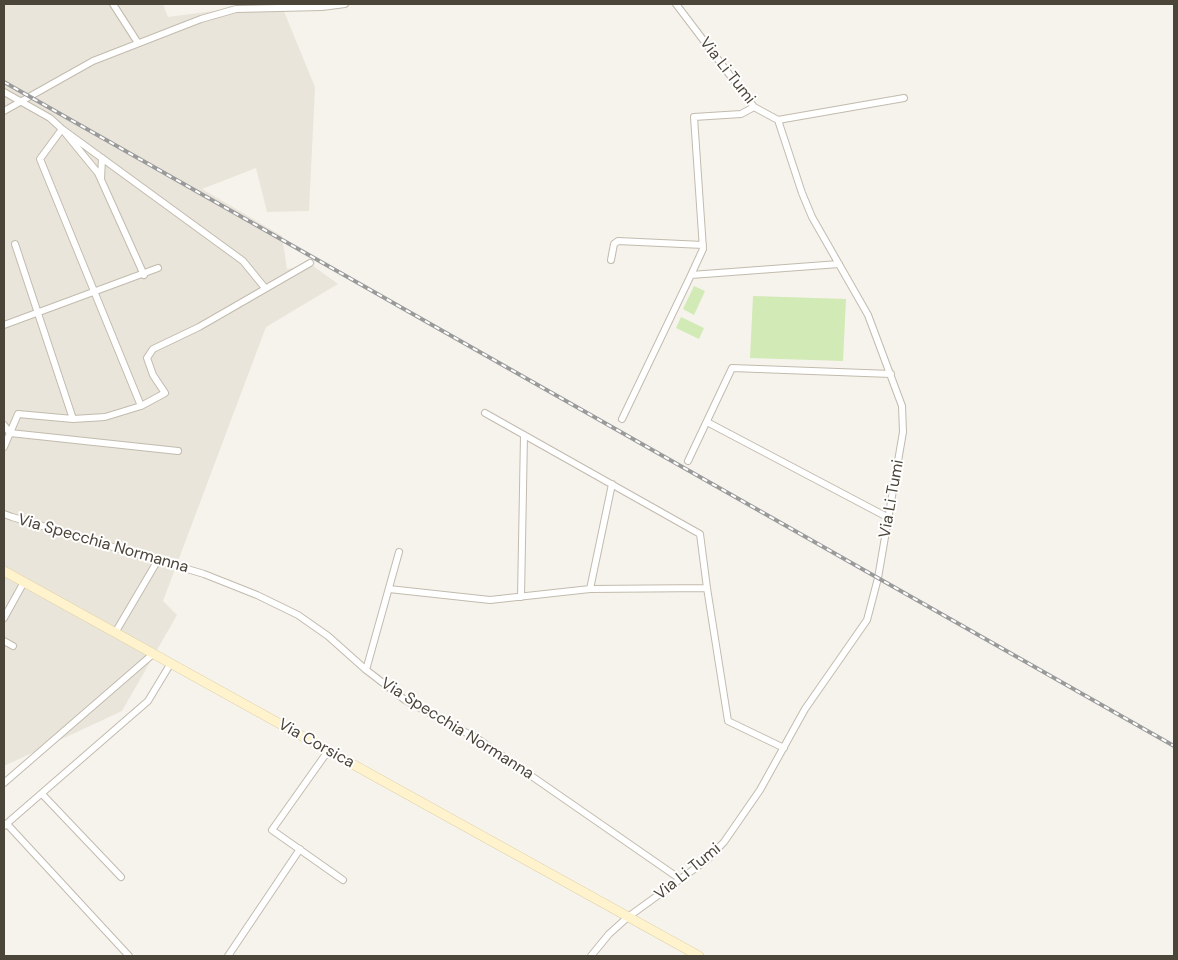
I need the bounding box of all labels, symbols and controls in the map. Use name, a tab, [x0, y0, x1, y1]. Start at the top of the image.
street label: Via Li Tumi	[695, 34, 759, 108]
street label: Via Li Tumi	[876, 458, 908, 540]
street label: Via Specchia Normanna	[15, 510, 191, 578]
street label: Via Specchia Normanna	[377, 674, 537, 784]
street label: Via Corsica	[275, 715, 357, 773]
street label: Via Li Tumi	[651, 840, 725, 904]

